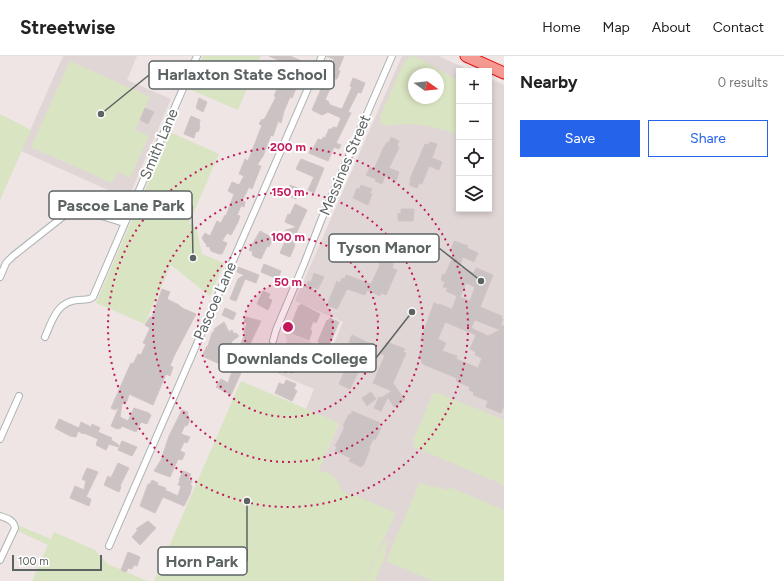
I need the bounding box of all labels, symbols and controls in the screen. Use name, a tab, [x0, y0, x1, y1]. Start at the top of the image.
text: Streetwise	[20, 16, 115, 39]
text: Home	[542, 19, 581, 36]
text: Map	[603, 19, 630, 36]
text: About	[652, 19, 691, 36]
text: Contact	[713, 19, 764, 36]
callout: Harlaxton State School	[149, 61, 334, 89]
text: Harlaxton State School	[157, 65, 327, 84]
north arrow	[408, 68, 444, 104]
map controls	[456, 68, 492, 212]
button: +	[456, 68, 492, 104]
text: Nearby	[520, 72, 578, 92]
text: 0 results	[718, 75, 768, 90]
button: −	[456, 104, 492, 140]
street label: Smith Lane	[136, 106, 182, 182]
street label: Messines Street	[316, 112, 374, 218]
button: Save	[520, 120, 640, 157]
button: Share	[648, 120, 768, 157]
text: 200 m	[270, 140, 306, 154]
button: locate	[456, 140, 492, 176]
button: layers	[456, 176, 492, 212]
text: 150 m	[271, 185, 305, 199]
callout: Pascoe Lane Park	[49, 191, 192, 219]
text: Pascoe Lane Park	[57, 196, 185, 215]
text: 100 m	[271, 230, 305, 244]
callout: Tyson Manor	[329, 234, 439, 262]
text: Tyson Manor	[337, 238, 431, 257]
street label: Pascoe Lane	[190, 259, 240, 343]
text: 50 m	[274, 275, 302, 289]
centre of rings	[281, 320, 295, 334]
callout: Downlands College	[219, 344, 376, 372]
text: Downlands College	[226, 349, 368, 368]
callout: Horn Park	[158, 547, 247, 575]
text: Horn Park	[166, 552, 239, 571]
scale bar	[12, 553, 102, 572]
text: 100 m	[18, 555, 49, 568]

